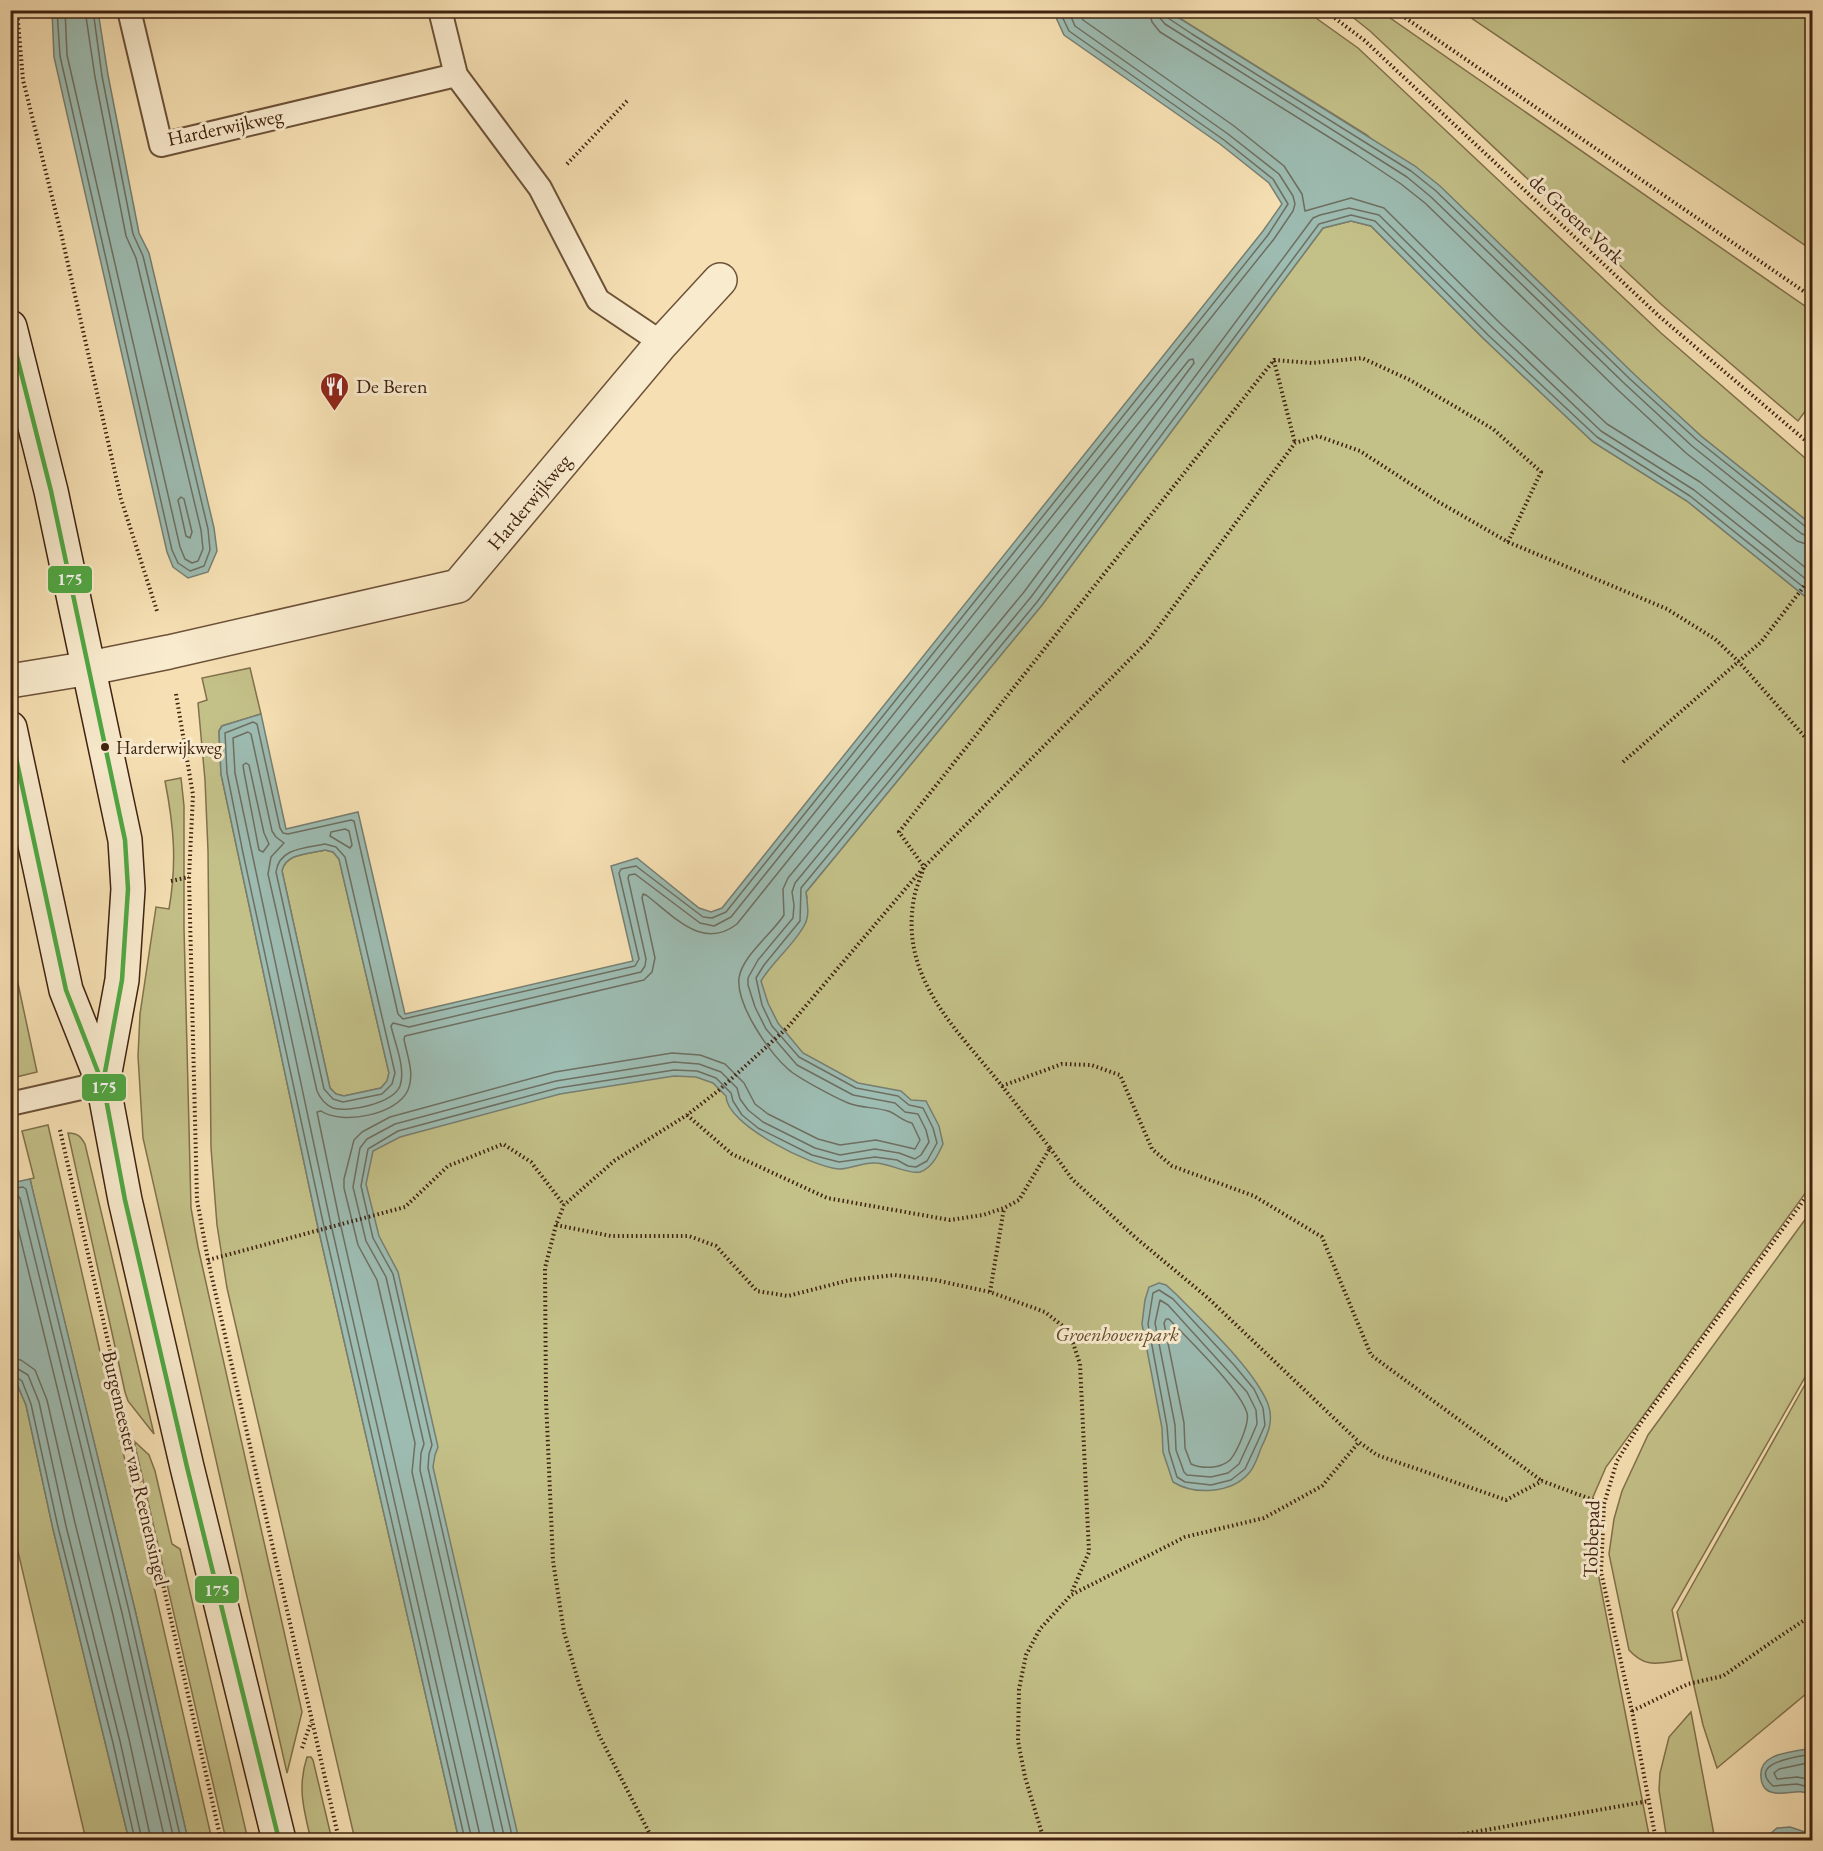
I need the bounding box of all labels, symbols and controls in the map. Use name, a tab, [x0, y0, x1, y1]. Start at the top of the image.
street label: Harderwijkweg	[165, 102, 286, 152]
street label: de Groene Vork	[1524, 168, 1630, 270]
restaurant icon: De Beren	[319, 370, 351, 412]
place label: De Beren	[356, 373, 428, 399]
street label: Harderwijkweg	[481, 448, 577, 555]
line badge: 175	[47, 565, 93, 594]
text: 175	[57, 569, 83, 590]
place label: Harderwijkweg	[116, 736, 222, 759]
marker: Harderwijkweg	[99, 741, 111, 753]
line badge: 175	[81, 1073, 127, 1102]
text: 175	[91, 1077, 117, 1098]
park label: Groenhovenpark	[1055, 1321, 1179, 1347]
street label: Burgemeester van Reenensingel	[96, 1348, 176, 1588]
street label: Tobbepad	[1577, 1499, 1605, 1578]
line badge: 175	[194, 1575, 240, 1604]
text: 175	[204, 1580, 230, 1601]

